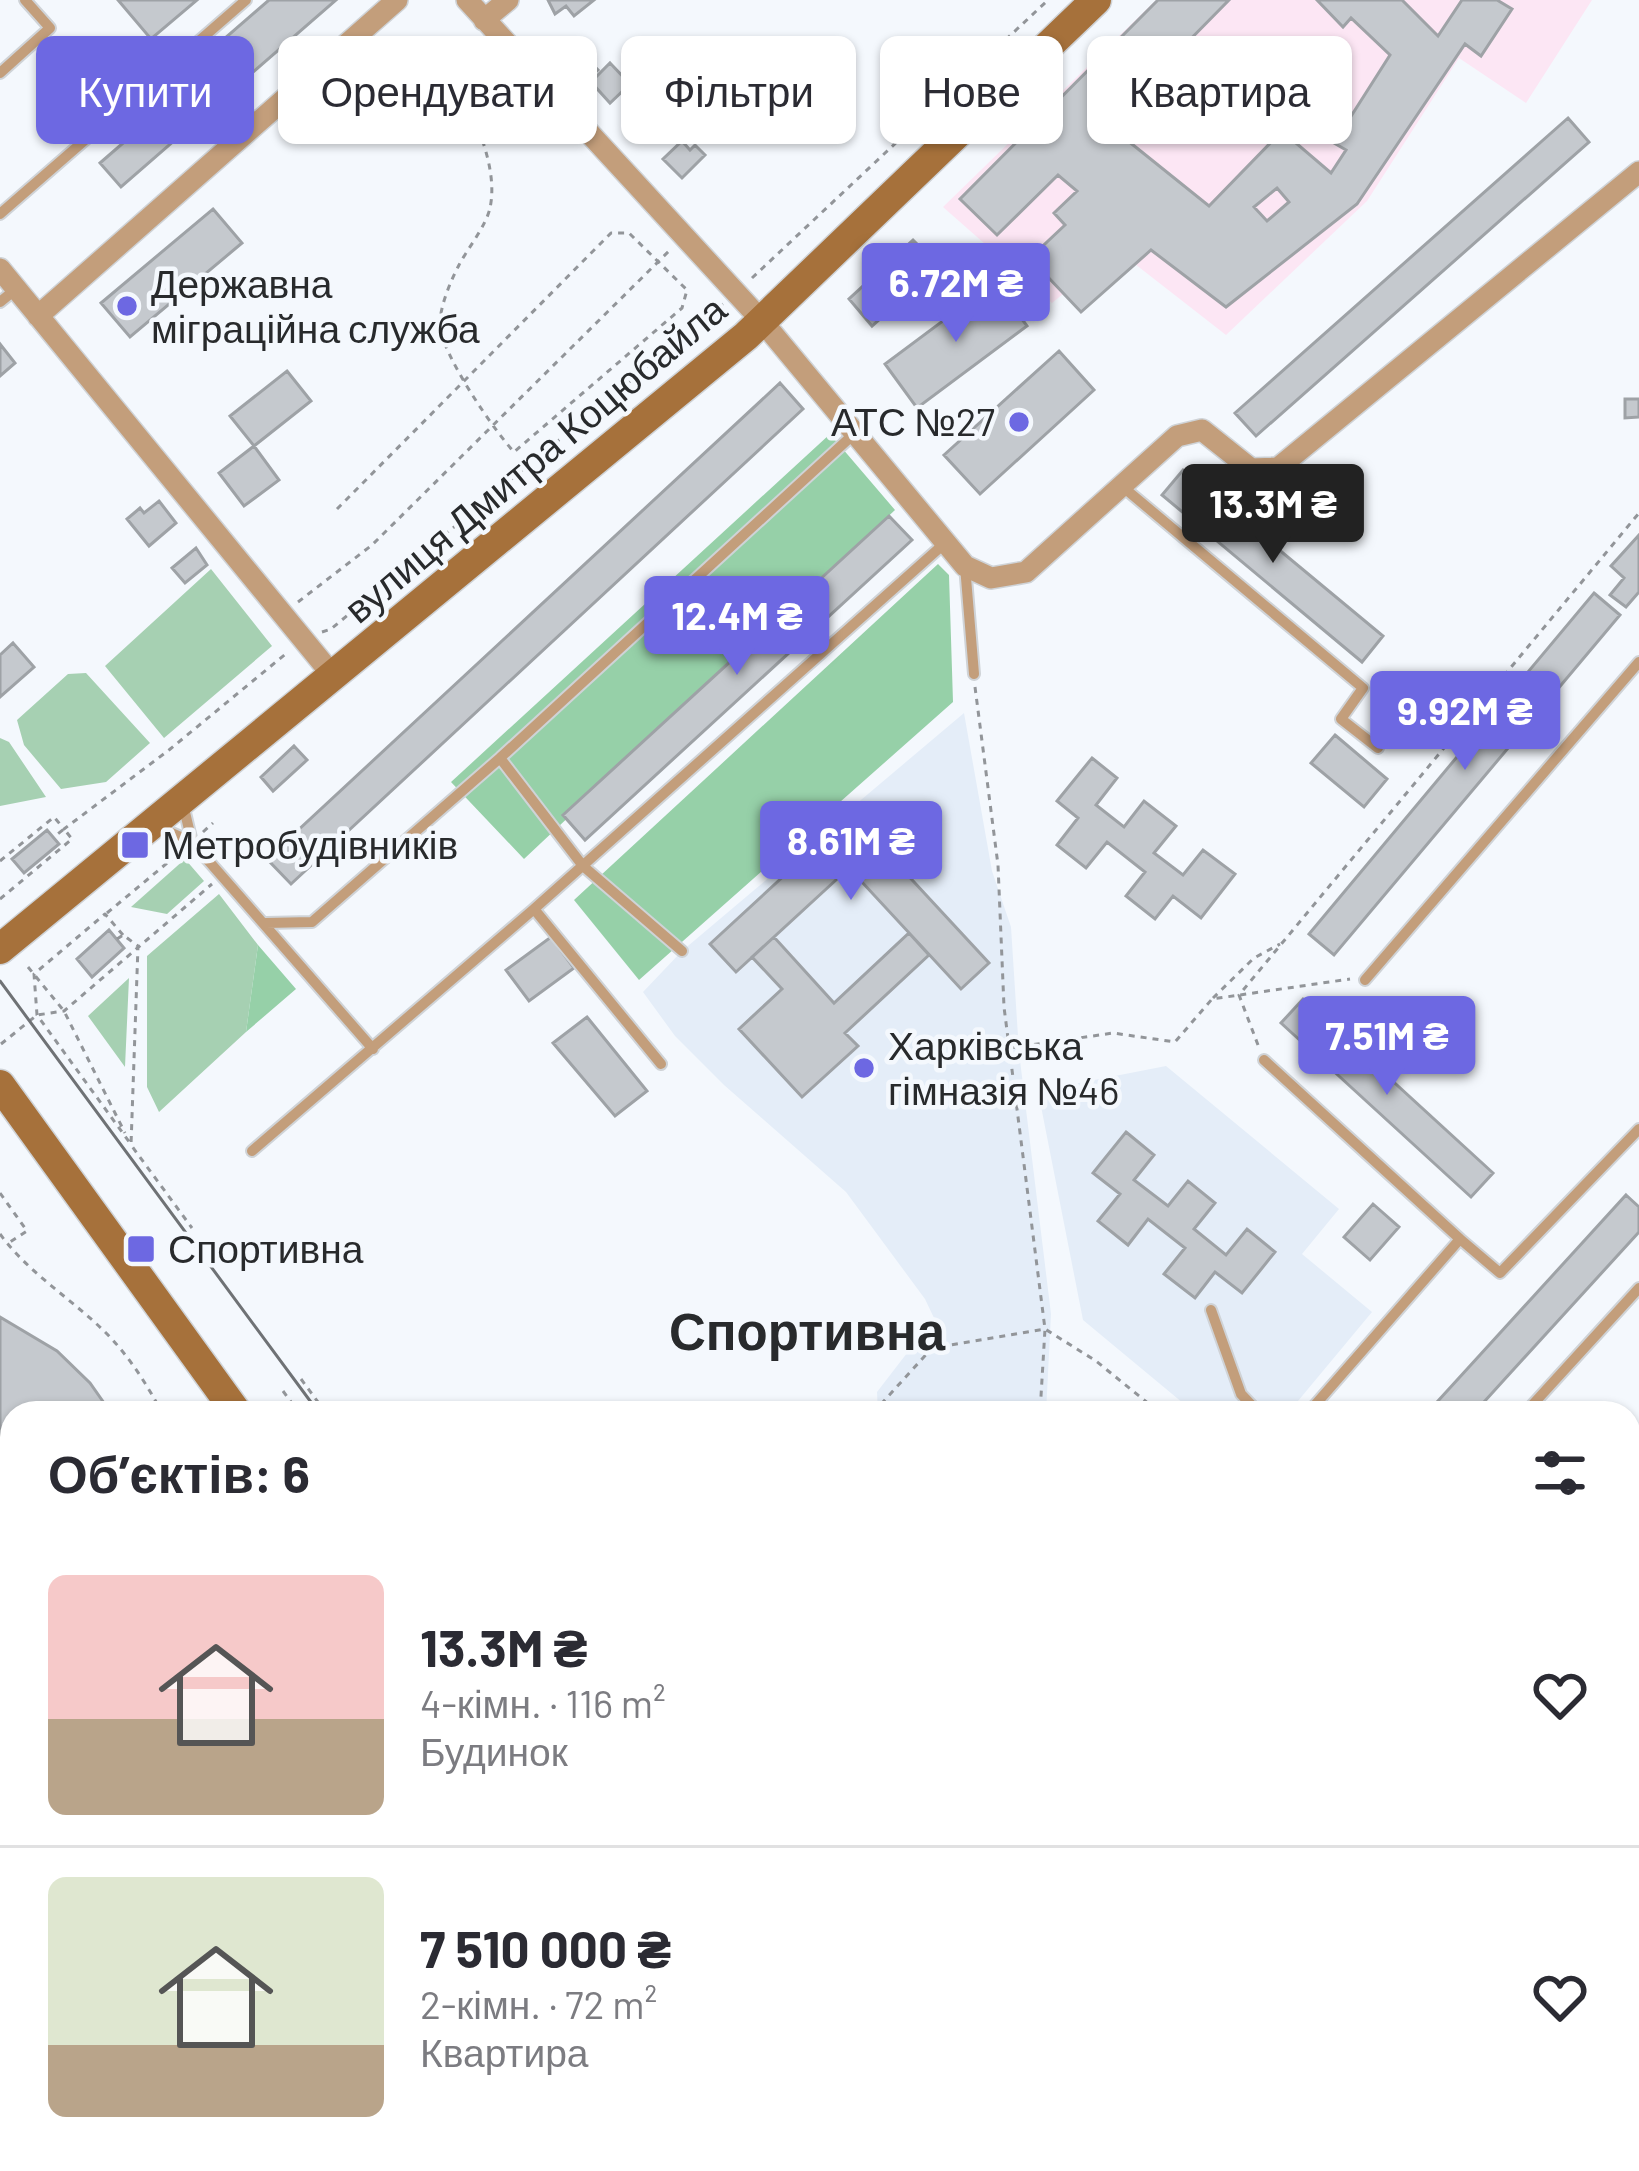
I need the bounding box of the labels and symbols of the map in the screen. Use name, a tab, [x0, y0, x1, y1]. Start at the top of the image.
pin: 6.72M ₴	[845, 243, 1067, 345]
place label: Державна міграційна служба	[151, 259, 480, 351]
street label: вулиця Дмитра Коцюбайла	[334, 284, 735, 631]
marker: Державна міграційна служба	[114, 293, 140, 319]
place label: АТС №27	[831, 397, 995, 444]
marker: АТС №27	[1006, 409, 1032, 435]
pin: 13.3M ₴	[1162, 464, 1384, 566]
pin: 12.4M ₴	[626, 576, 848, 678]
pin: 9.92M ₴	[1354, 671, 1576, 773]
pin: 8.61M ₴	[740, 801, 962, 903]
place label: Метробудівників	[162, 820, 458, 867]
marker: Метробудівників	[119, 829, 151, 861]
pin: 7.51M ₴	[1276, 996, 1498, 1098]
place label: Харківська гімназія №46	[888, 1021, 1119, 1113]
marker: Харківська гімназія №46	[851, 1055, 877, 1081]
place label: Спортивна	[168, 1224, 364, 1271]
marker: Спортивна	[125, 1233, 157, 1265]
district label: Спортивна	[669, 1299, 946, 1361]

